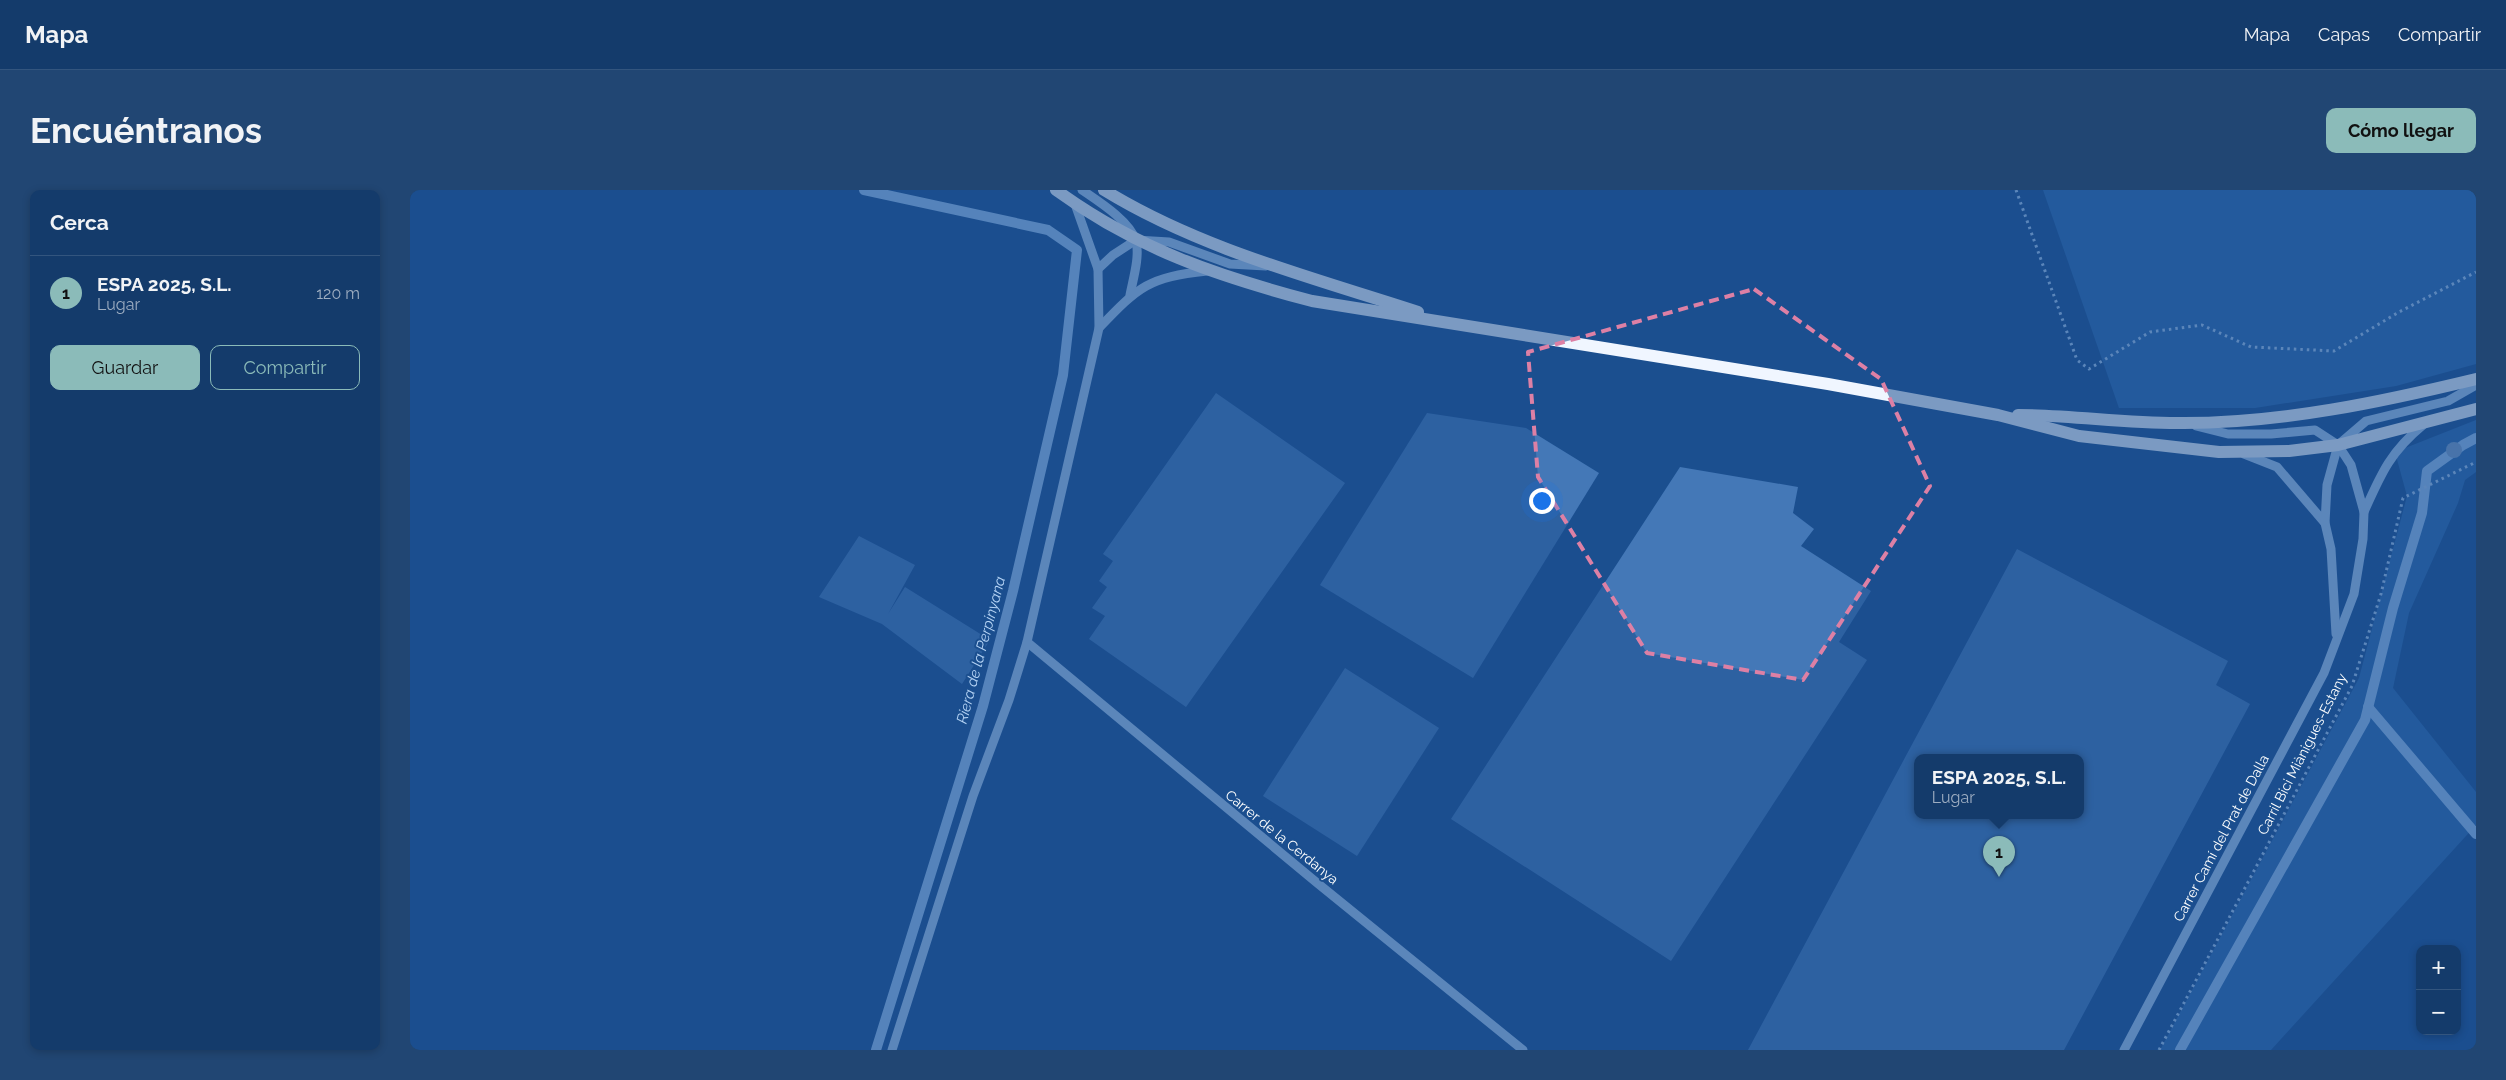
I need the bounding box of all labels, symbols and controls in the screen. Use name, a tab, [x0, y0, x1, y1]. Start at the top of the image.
text: Mapa	[25, 20, 88, 49]
text: Mapa	[2244, 24, 2290, 45]
text: Capas	[2318, 24, 2370, 45]
text: Compartir	[2398, 24, 2481, 45]
button: Cómo llegar	[2326, 108, 2476, 153]
text: Encuéntranos	[30, 110, 262, 151]
text: Cerca	[50, 210, 109, 235]
text: ESPA 2025, S.L.	[97, 273, 232, 295]
text: 1	[62, 284, 70, 303]
text: 120 m	[316, 284, 360, 303]
text: Lugar	[97, 295, 140, 314]
button: Guardar	[50, 345, 200, 390]
button: Compartir	[210, 345, 360, 390]
your location	[1529, 488, 1555, 514]
water label: Riera de la Perpinyana	[953, 574, 1009, 726]
street label: Carril Bici Miànigues-Estany	[2254, 670, 2350, 837]
street label: Carrer Camí del Prat de Dalla	[2170, 752, 2272, 924]
popup	[1914, 754, 2084, 819]
text: ESPA 2025, S.L.	[1932, 766, 2066, 788]
street label: Carrer de la Cerdanya	[1222, 787, 1342, 887]
text: Lugar	[1932, 788, 1975, 807]
pin: 1	[1983, 836, 2015, 877]
map controls	[2416, 945, 2461, 1035]
button: +	[2416, 945, 2461, 990]
button: −	[2416, 990, 2461, 1035]

